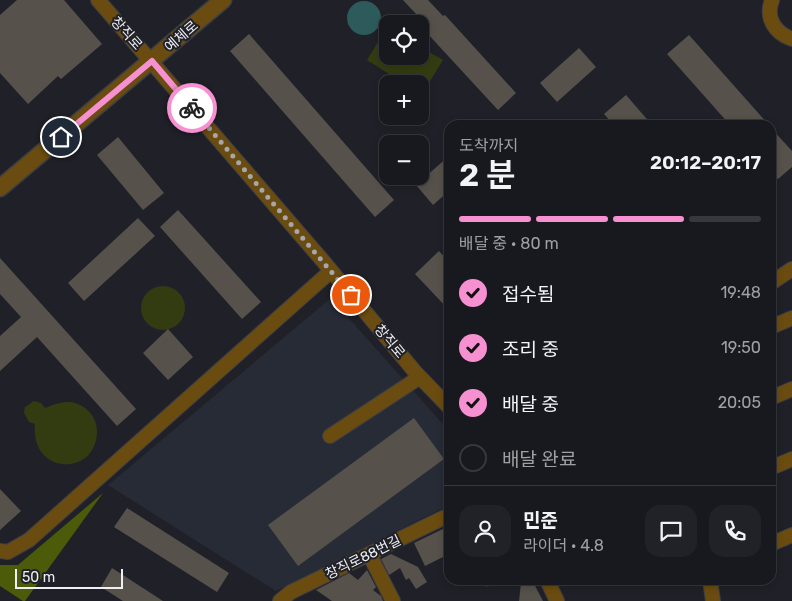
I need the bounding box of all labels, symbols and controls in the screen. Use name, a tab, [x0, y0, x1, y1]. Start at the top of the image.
street label: 창직로	[107, 13, 146, 53]
map controls	[379, 15, 429, 185]
button: locate	[379, 15, 429, 65]
street label: 예체로	[161, 17, 202, 55]
button: +	[379, 75, 429, 125]
courier	[167, 83, 217, 133]
icon: bike	[178, 94, 206, 122]
pin	[40, 116, 82, 158]
icon: home	[47, 123, 75, 151]
button: −	[379, 135, 429, 185]
text: 도착까지	[459, 136, 518, 155]
text: 20:12–20:17	[650, 151, 761, 174]
text: 2 분	[459, 156, 516, 194]
text: 배달 중 · 80 m	[459, 234, 559, 253]
pin	[330, 274, 372, 316]
icon: check	[459, 279, 487, 307]
icon: bag	[337, 281, 365, 309]
text: 접수됨	[502, 283, 554, 306]
text: 19:48	[720, 283, 761, 302]
street label: 창직로	[371, 321, 409, 362]
icon: check	[459, 334, 487, 362]
text: 조리 중	[502, 338, 559, 361]
text: 19:50	[721, 338, 761, 357]
icon: check	[459, 389, 487, 417]
text: 배달 중	[502, 393, 559, 416]
text: 20:05	[718, 393, 761, 412]
text: 배달 완료	[502, 448, 577, 471]
button: person	[459, 505, 511, 557]
button: chat	[645, 505, 697, 557]
button: phone	[709, 505, 761, 557]
text: 민준	[523, 509, 558, 532]
street label: 창직로88번길	[323, 532, 404, 583]
text: 라이더 · 4.8	[523, 536, 604, 555]
scale bar	[15, 566, 122, 589]
text: 50 m	[22, 569, 55, 586]

